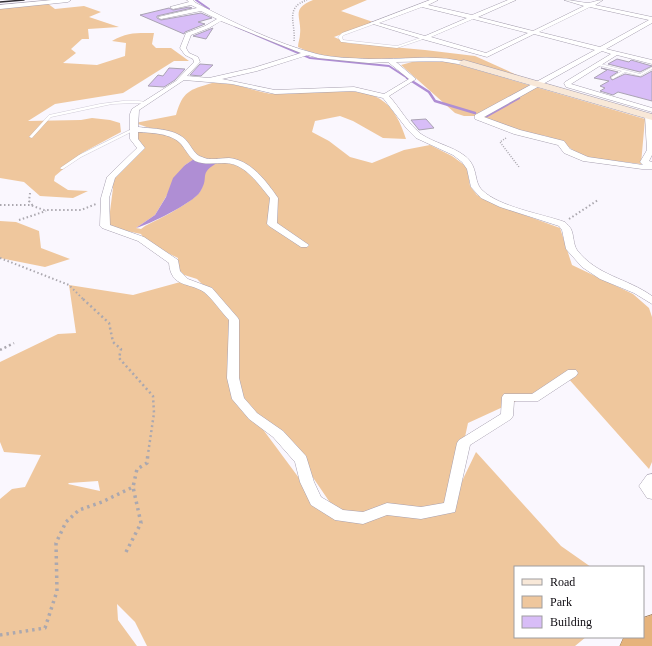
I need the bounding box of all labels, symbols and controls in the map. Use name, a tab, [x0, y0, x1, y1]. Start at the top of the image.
legend	[514, 566, 644, 638]
text: Road	[550, 575, 575, 589]
text: Park	[550, 595, 572, 609]
text: Building	[550, 615, 592, 629]

